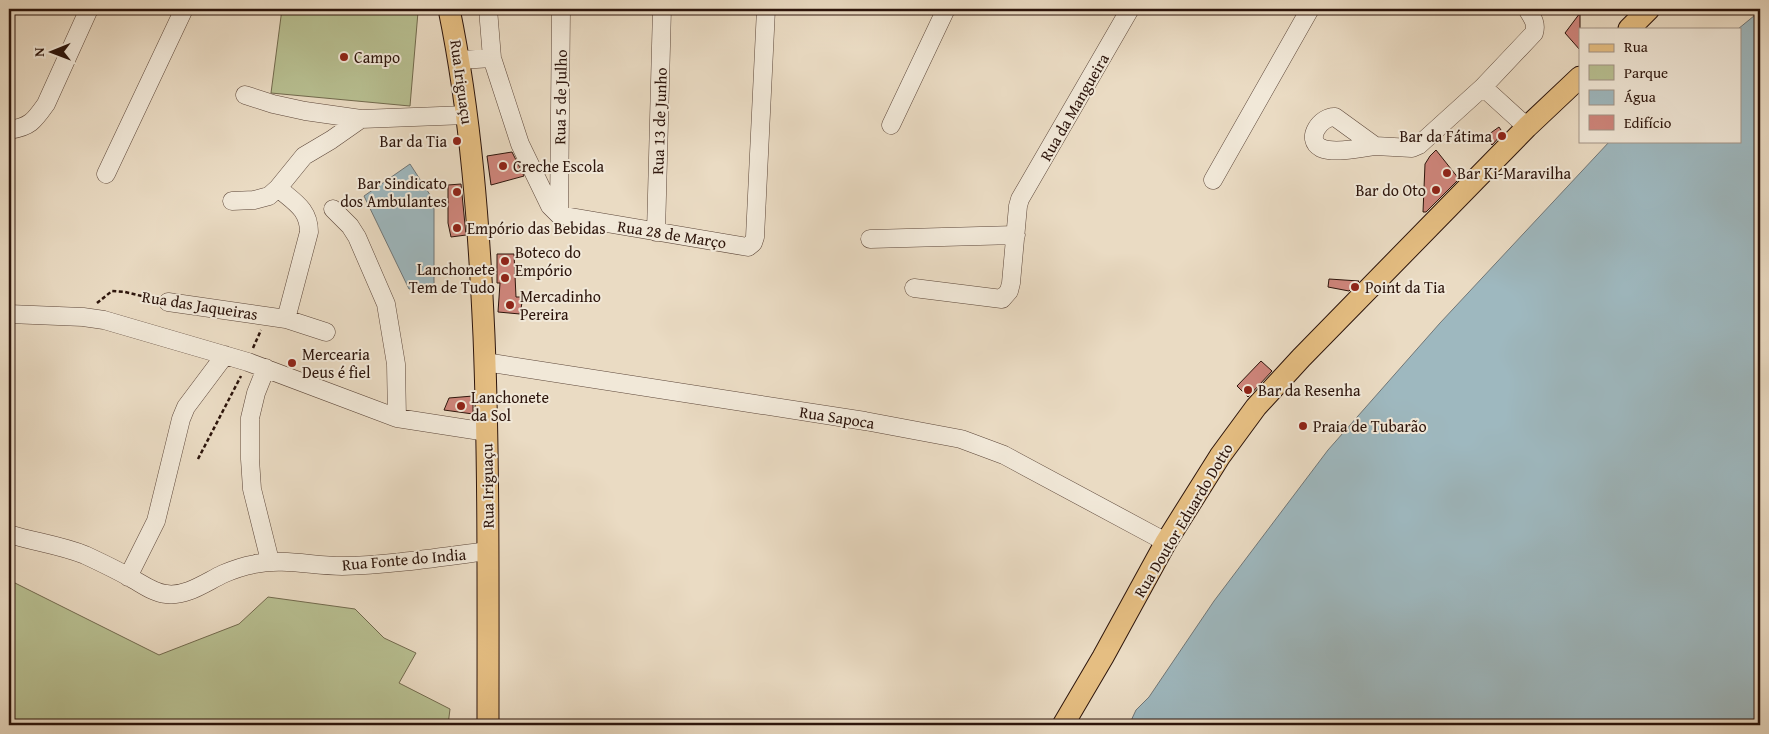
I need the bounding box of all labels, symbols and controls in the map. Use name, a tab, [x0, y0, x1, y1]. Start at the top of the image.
north arrow	[28, 28, 78, 78]
legend	[1579, 28, 1742, 142]
text: Rua	[1624, 36, 1648, 57]
street label: Rua Iriguaçu	[444, 38, 480, 126]
place label: Campo	[354, 45, 400, 69]
text: N	[29, 47, 49, 57]
street label: Rua da Mangueira	[1033, 48, 1115, 165]
street label: Rua 5 de Julho	[547, 49, 573, 145]
marker: Campo	[338, 51, 350, 63]
text: Parque	[1624, 62, 1668, 83]
street label: Rua 13 de Junho	[645, 67, 673, 175]
text: Água	[1624, 86, 1656, 107]
text: Edifício	[1624, 112, 1672, 133]
place label: Bar da Fátima	[1399, 124, 1492, 148]
place label: Bar da Tia	[380, 129, 447, 153]
marker: Bar da Fátima	[1496, 130, 1508, 142]
marker: Bar da Tia	[451, 135, 463, 147]
place label: Creche Escola	[513, 154, 605, 178]
marker: Creche Escola	[497, 160, 509, 172]
place label: Bar Ki-Maravilha	[1457, 161, 1572, 185]
marker: Bar Ki-Maravilha	[1441, 167, 1453, 179]
place label: Bar Sindicato dos Ambulantes	[340, 171, 447, 213]
place label: Bar do Oto	[1355, 178, 1426, 202]
marker: Bar do Oto	[1430, 184, 1442, 196]
marker: Bar Sindicato dos Ambulantes	[451, 186, 463, 198]
street label: Rua 28 de Março	[616, 214, 728, 254]
place label: Empório das Bebidas	[467, 216, 606, 240]
marker: Empório das Bebidas	[451, 222, 463, 234]
place label: Boteco do Empório	[515, 240, 581, 282]
marker: Boteco do Empório	[499, 255, 511, 267]
place label: Lanchonete Tem de Tudo	[409, 257, 495, 299]
marker: Lanchonete Tem de Tudo	[499, 272, 511, 284]
place label: Point da Tia	[1365, 275, 1446, 299]
marker: Point da Tia	[1349, 281, 1361, 293]
street label: Rua das Jaqueiras	[140, 284, 260, 326]
place label: Mercadinho Pereira	[520, 284, 601, 326]
marker: Mercadinho Pereira	[504, 299, 516, 311]
place label: Mercearia Deus é fiel	[302, 342, 371, 384]
marker: Mercearia Deus é fiel	[286, 357, 298, 369]
place label: Bar da Resenha	[1258, 378, 1361, 402]
marker: Bar da Resenha	[1242, 384, 1254, 396]
place label: Lanchonete da Sol	[471, 385, 549, 427]
street label: Rua Sapoca	[798, 399, 877, 435]
marker: Lanchonete da Sol	[455, 400, 467, 412]
place label: Praia de Tubarão	[1313, 414, 1427, 438]
marker: Praia de Tubarão	[1297, 420, 1309, 432]
street label: Rua Doutor Eduardo Dotto	[1127, 438, 1239, 602]
street label: Rua Iriguaçu	[474, 443, 500, 529]
street label: Rua Fonte do India	[341, 542, 468, 576]

